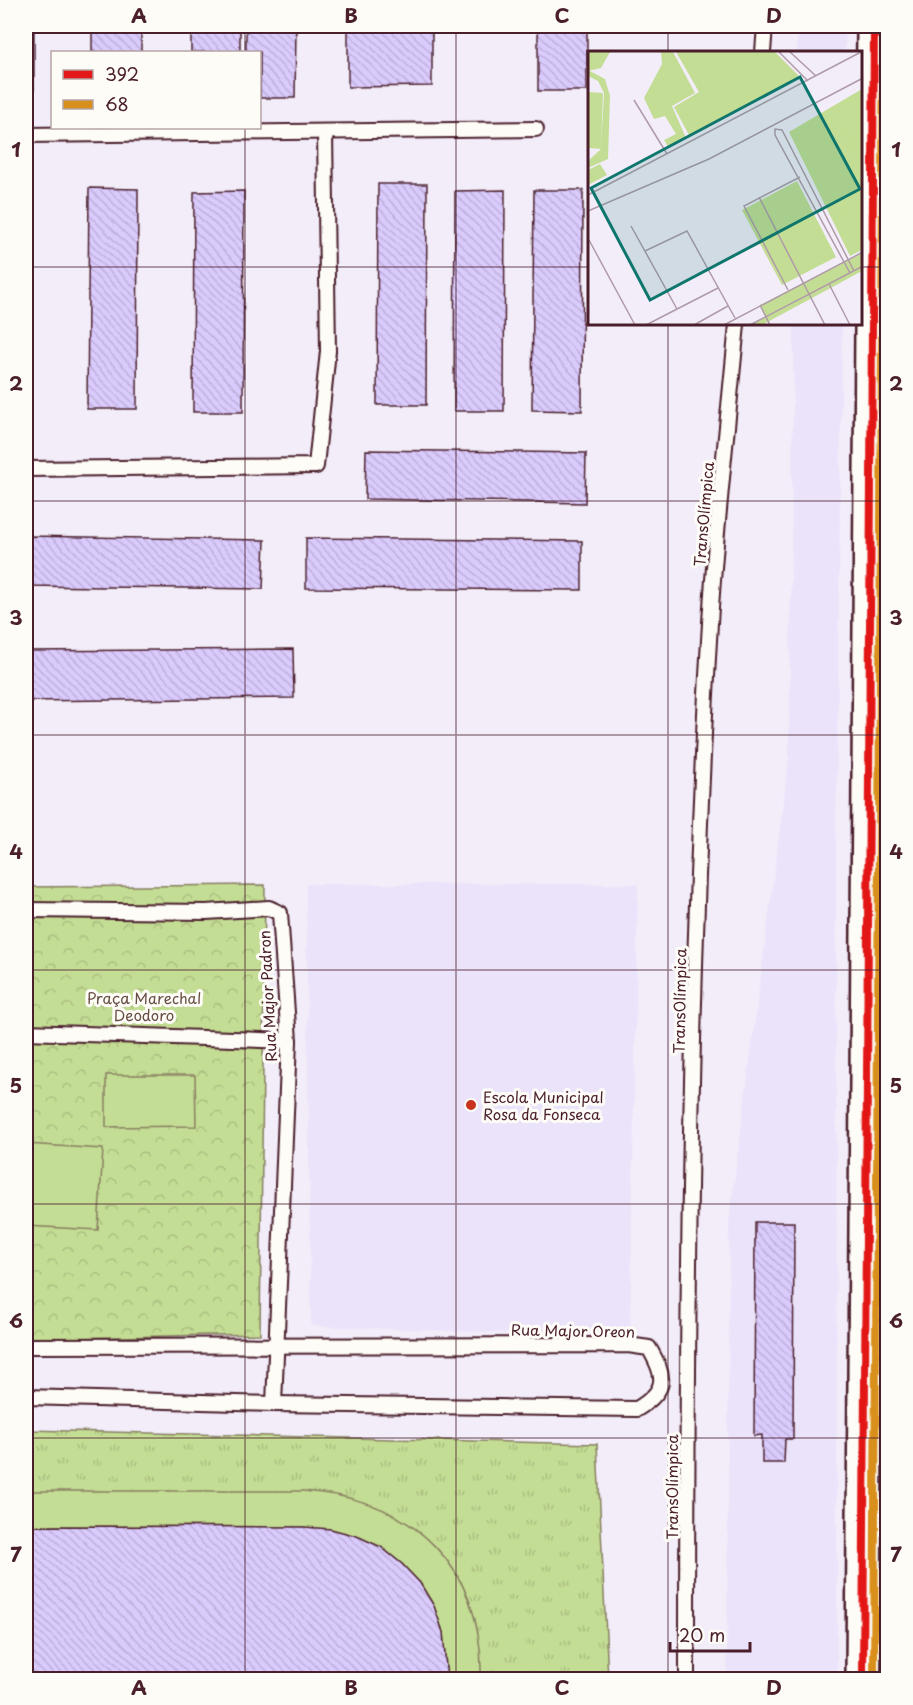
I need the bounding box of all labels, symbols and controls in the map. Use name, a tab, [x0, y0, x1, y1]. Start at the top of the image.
text: A	[131, 0, 147, 30]
text: B	[344, 0, 358, 30]
text: C	[554, 0, 570, 30]
text: D	[766, 0, 782, 30]
legend	[51, 51, 261, 129]
inset map	[588, 51, 862, 326]
text: 392	[105, 60, 139, 87]
text: 68	[105, 90, 129, 117]
text: 1	[11, 134, 21, 164]
text: 1	[891, 134, 901, 164]
text: 2	[9, 368, 23, 398]
text: 2	[889, 368, 903, 398]
street label: TransOlímpica	[687, 460, 719, 568]
text: 3	[9, 602, 23, 632]
text: 3	[889, 602, 903, 632]
text: 4	[9, 836, 23, 866]
text: 4	[889, 836, 903, 866]
street label: Rua Major Padron	[252, 930, 282, 1062]
street label: TransOlímpica	[667, 947, 691, 1054]
park label: Praça Marechal Deodoro	[87, 986, 201, 1026]
text: 5	[10, 1070, 22, 1100]
text: 5	[890, 1070, 902, 1100]
place label: Escola Municipal Rosa da Fonseca	[483, 1085, 604, 1125]
marker: Escola Municipal Rosa da Fonseca	[464, 1098, 478, 1112]
text: 6	[9, 1305, 23, 1335]
text: 6	[889, 1305, 903, 1335]
street label: Rua Major Oreon	[511, 1317, 635, 1343]
street label: TransOlímpica	[660, 1434, 683, 1540]
text: 7	[10, 1539, 22, 1569]
text: 7	[890, 1539, 902, 1569]
scale bar	[670, 1615, 750, 1653]
text: 20 m	[679, 1621, 725, 1648]
text: A	[131, 1672, 147, 1702]
text: B	[344, 1672, 358, 1702]
text: C	[554, 1672, 570, 1702]
text: D	[766, 1672, 782, 1702]

